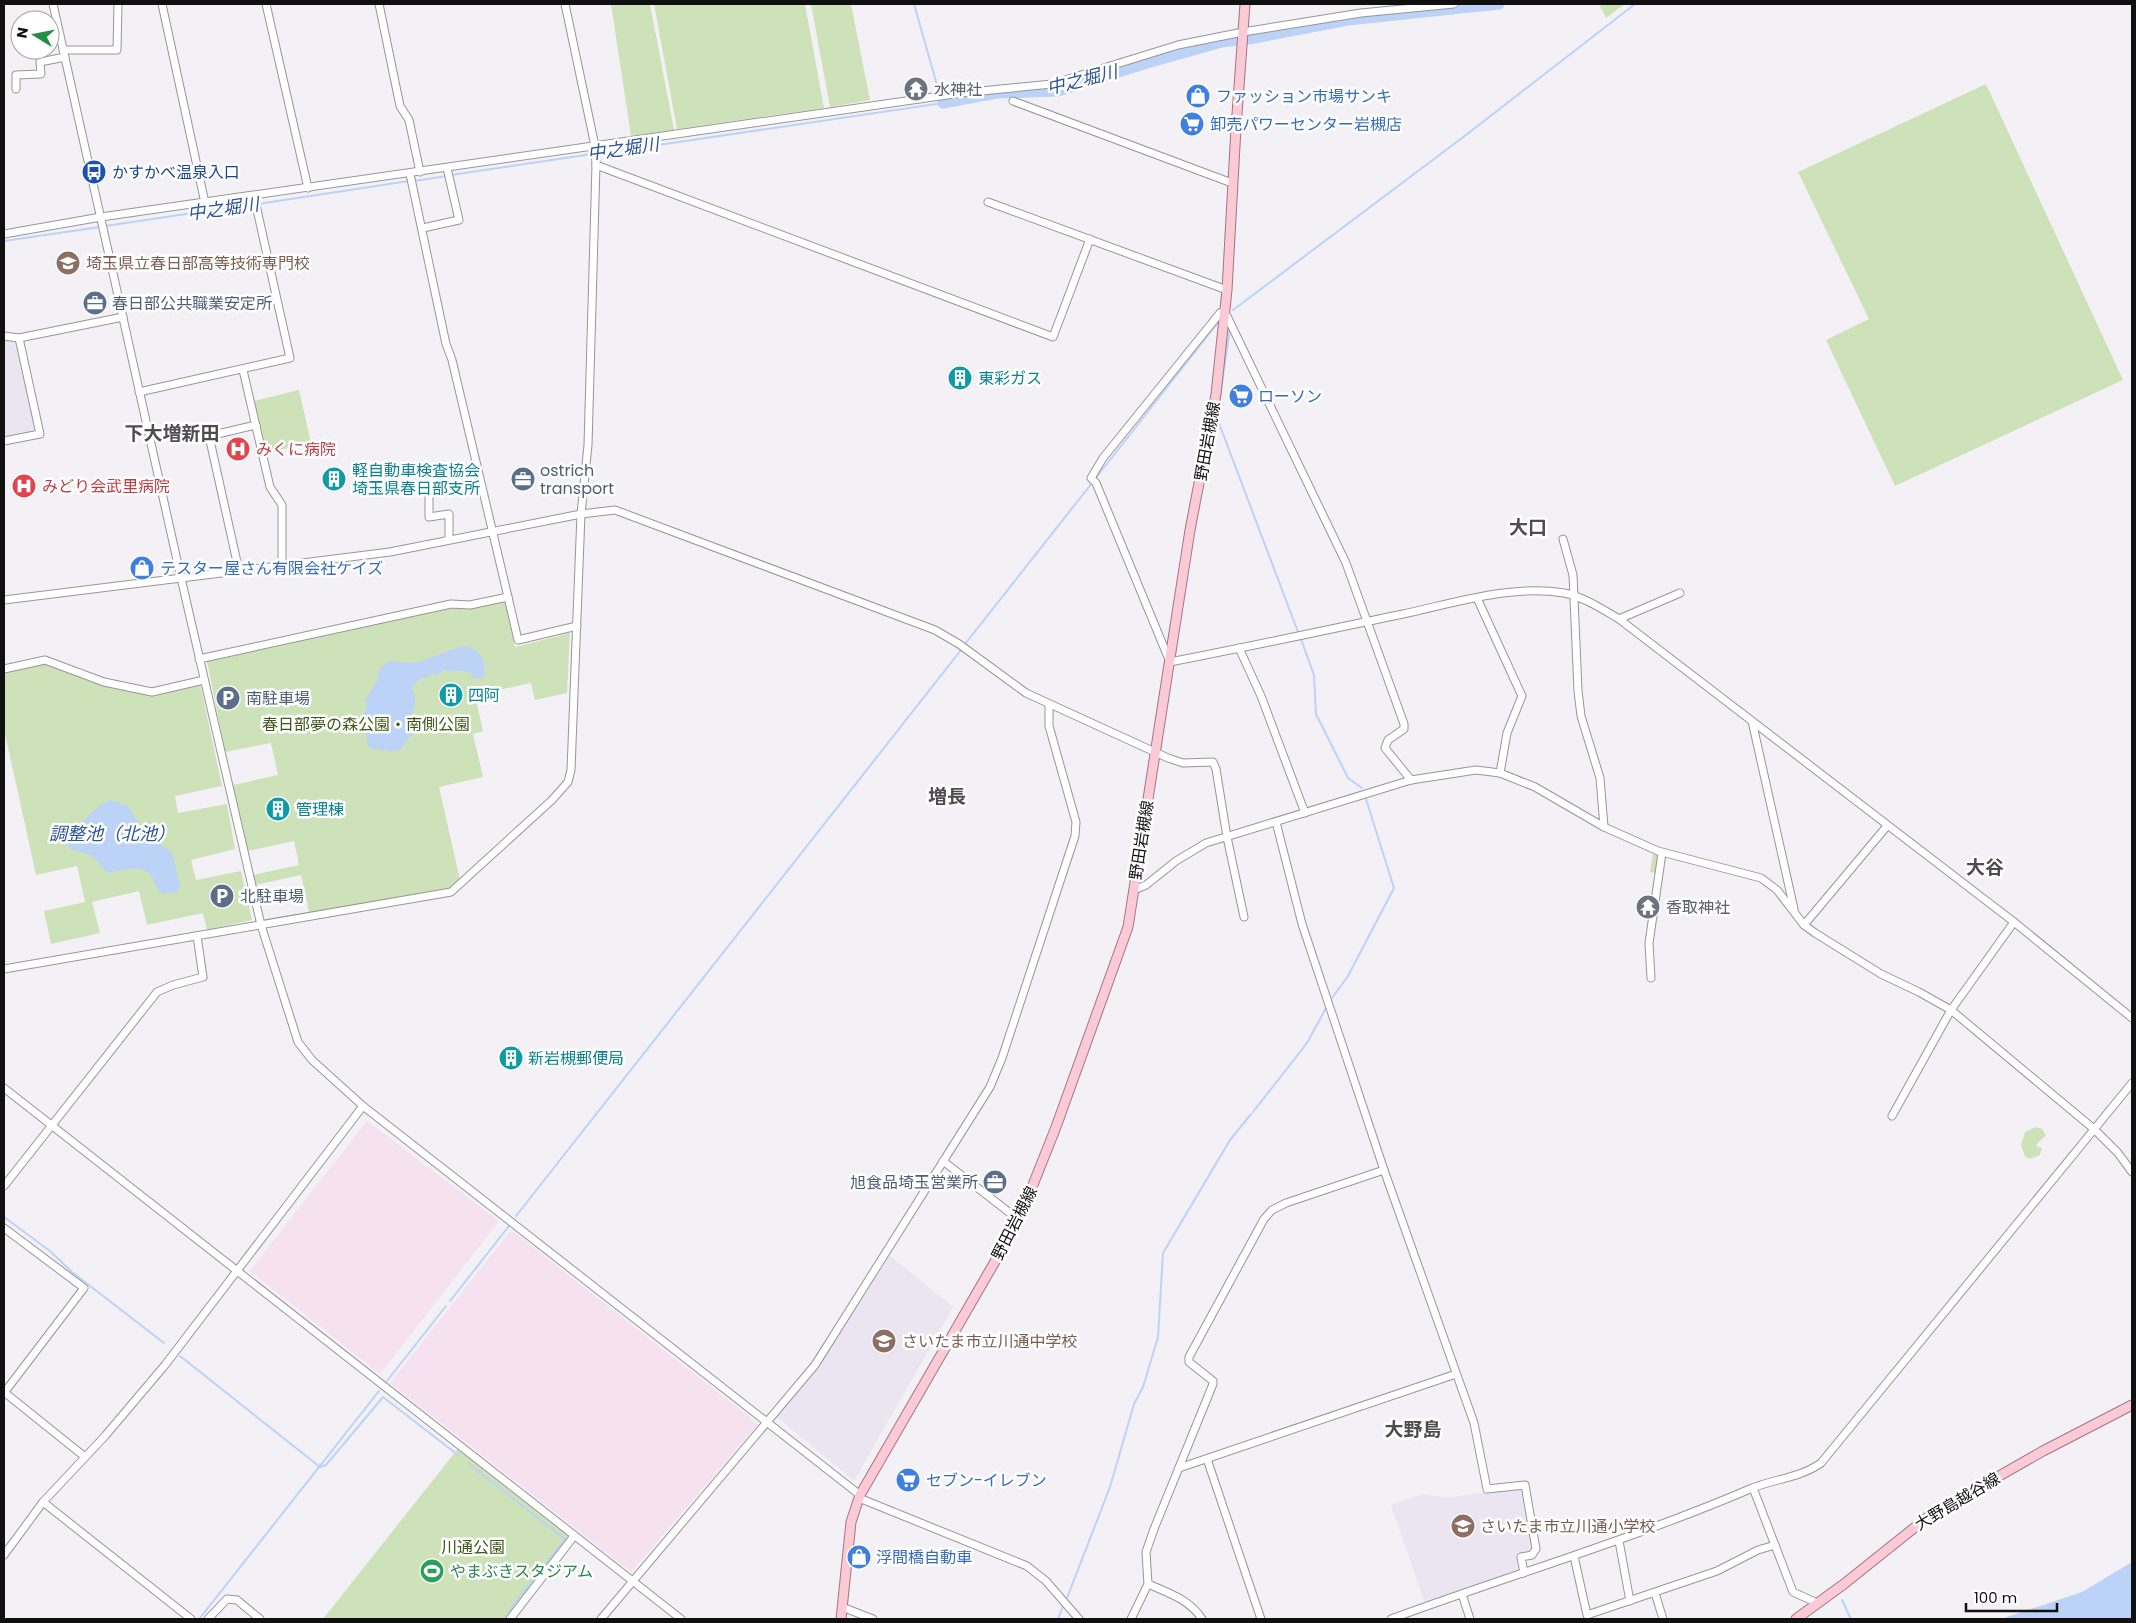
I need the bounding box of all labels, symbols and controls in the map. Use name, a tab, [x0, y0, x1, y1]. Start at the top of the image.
north arrow	[10, 10, 60, 60]
text: N	[11, 26, 33, 40]
water label: 中之堀川	[1044, 58, 1122, 100]
temple icon: 水神社	[903, 76, 929, 102]
place label: 水神社	[934, 78, 982, 101]
shop icon: ファッション市場サンキ	[1185, 83, 1211, 109]
place label: ファッション市場サンキ	[1216, 85, 1392, 108]
supermarket icon: 卸売パワーセンター岩槻店	[1179, 111, 1205, 137]
place label: 卸売パワーセンター岩槻店	[1210, 113, 1402, 136]
water label: 中之堀川	[586, 131, 662, 166]
bus stop icon: かすかべ温泉入口	[81, 159, 107, 185]
place label: かすかべ温泉入口	[112, 161, 240, 184]
water label: 中之堀川	[186, 191, 262, 226]
school or university icon: 埼玉県立春日部高等技術専門校	[55, 250, 81, 276]
place label: 埼玉県立春日部高等技術専門校	[86, 252, 310, 275]
office icon: 春日部公共職業安定所	[82, 290, 108, 316]
place label: 春日部公共職業安定所	[112, 292, 272, 315]
building icon: 東彩ガス	[947, 365, 973, 391]
place label: 東彩ガス	[978, 367, 1042, 390]
supermarket icon: ローソン	[1228, 383, 1254, 409]
place label: ローソン	[1258, 385, 1322, 408]
street label: 野田岩槻線	[1189, 400, 1226, 482]
district label: 下大増新田	[124, 420, 220, 447]
hospital icon: みくに病院	[225, 436, 251, 462]
place label: みくに病院	[256, 438, 336, 461]
place label: 軽自動車検査協会 埼玉県春日部支所	[352, 459, 480, 500]
place label: ostrich transport	[540, 459, 614, 500]
building icon: 軽自動車検査協会 埼玉県春日部支所	[321, 466, 347, 492]
office icon: ostrich transport	[510, 466, 536, 492]
hospital icon: みどり会武里病院	[11, 473, 37, 499]
place label: みどり会武里病院	[42, 475, 170, 498]
district label: 大口	[1509, 514, 1547, 541]
shop icon: テスター屋さん有限会社ケイズ	[129, 555, 155, 581]
place label: テスター屋さん有限会社ケイズ	[160, 557, 383, 580]
building icon: 四阿	[438, 682, 464, 708]
place label: 四阿	[468, 684, 500, 707]
parking icon: 南駐車場	[215, 685, 241, 711]
place label: 南駐車場	[246, 687, 310, 710]
park label: 春日部夢の森公園・南側公園	[262, 713, 470, 736]
district label: 増長	[928, 783, 966, 810]
building icon: 管理棟	[265, 796, 291, 822]
place label: 管理棟	[296, 798, 344, 821]
street label: 野田岩槻線	[1124, 799, 1159, 881]
water label: 調整池（北池）	[49, 821, 175, 846]
district label: 大谷	[1966, 854, 2004, 881]
parking icon: 北駐車場	[209, 883, 235, 909]
place label: 北駐車場	[240, 885, 304, 908]
temple icon: 香取神社	[1635, 894, 1661, 920]
place label: 香取神社	[1666, 896, 1730, 919]
building icon: 新岩槻郵便局	[498, 1045, 524, 1071]
place label: 新岩槻郵便局	[528, 1047, 624, 1070]
office icon: 旭食品埼玉営業所	[982, 1169, 1008, 1195]
place label: 旭食品埼玉営業所	[850, 1171, 978, 1194]
street label: 野田岩槻線	[986, 1182, 1043, 1264]
school or university icon: さいたま市立川通中学校	[871, 1328, 897, 1354]
place label: さいたま市立川通中学校	[902, 1330, 1078, 1353]
district label: 大野島	[1384, 1416, 1442, 1443]
supermarket icon: セブン-イレブン	[895, 1467, 921, 1493]
street label: 大野島越谷線	[1910, 1467, 2004, 1536]
place label: セブン-イレブン	[926, 1469, 1047, 1492]
school or university icon: さいたま市立川通小学校	[1450, 1513, 1476, 1539]
place label: さいたま市立川通小学校	[1480, 1515, 1656, 1538]
park label: 川通公園	[441, 1536, 505, 1559]
shop icon: 浮間橋自動車	[846, 1544, 872, 1570]
place label: 浮間橋自動車	[876, 1546, 972, 1569]
sports icon: やまぶきスタジアム	[419, 1558, 445, 1584]
place label: やまぶきスタジアム	[450, 1560, 593, 1583]
scale bar	[1966, 1580, 2057, 1612]
text: 100 m	[1974, 1587, 2017, 1608]

